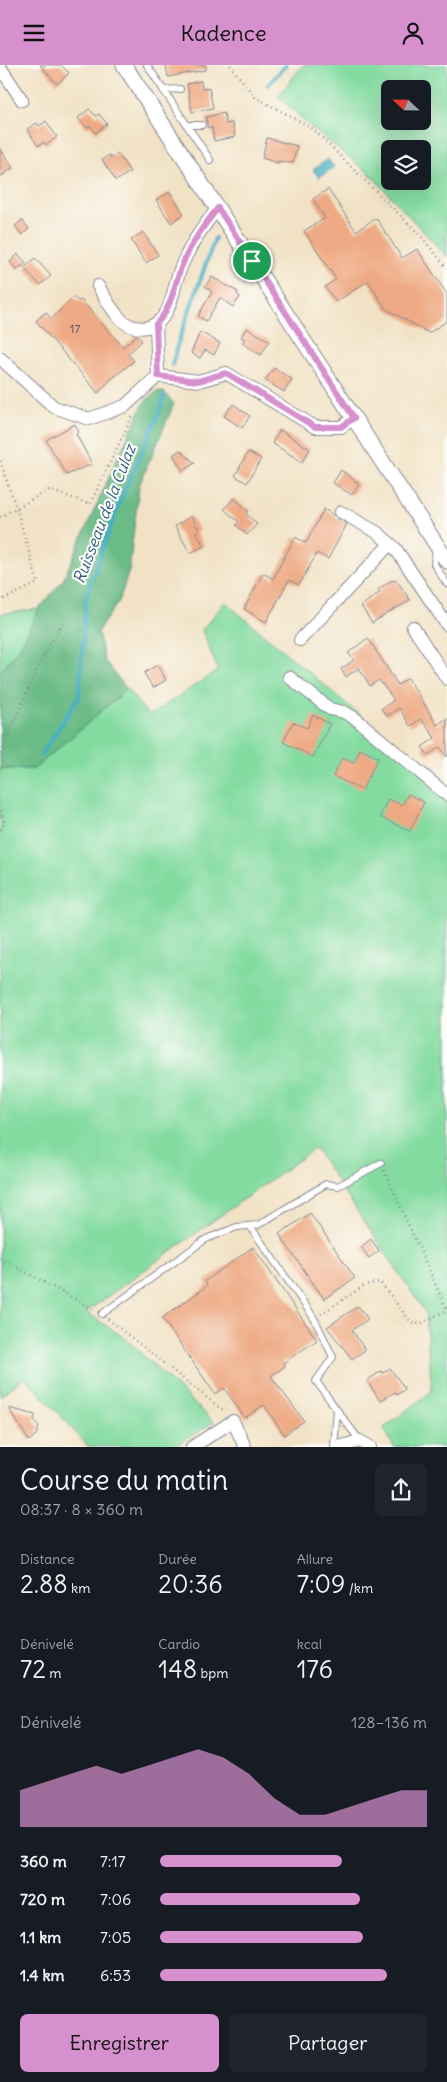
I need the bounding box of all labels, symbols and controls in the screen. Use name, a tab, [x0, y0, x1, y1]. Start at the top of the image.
icon: menu	[20, 19, 48, 47]
text: Kadence	[181, 19, 267, 47]
icon: person	[399, 19, 427, 47]
north arrow	[381, 80, 431, 130]
map controls	[381, 80, 431, 190]
button: layers	[381, 140, 431, 190]
pin	[231, 240, 273, 282]
icon: arrive	[238, 247, 266, 275]
house number: 17	[70, 321, 80, 336]
water label: Ruisseau de la Culaz	[68, 441, 140, 586]
text: Course du matin	[20, 1462, 228, 1498]
button: share	[375, 1464, 427, 1516]
text: 08:37 · 8 × 360 m	[20, 1499, 143, 1519]
text: Distance	[20, 1550, 75, 1568]
text: Durée	[158, 1550, 197, 1568]
text: Allure	[297, 1550, 333, 1568]
text: 2.88	[20, 1568, 68, 1600]
text: 20:36	[158, 1568, 223, 1600]
text: 7:09	[297, 1568, 345, 1600]
text: km	[68, 1579, 90, 1597]
text: /km	[345, 1579, 373, 1597]
text: Dénivelé	[20, 1635, 74, 1653]
text: Cardio	[158, 1635, 200, 1653]
text: kcal	[297, 1635, 322, 1653]
text: 72	[20, 1653, 46, 1685]
text: 148	[158, 1653, 197, 1685]
text: 176	[297, 1653, 333, 1685]
text: m	[46, 1664, 62, 1682]
text: bpm	[197, 1664, 228, 1682]
text: Dénivelé	[20, 1712, 81, 1732]
text: 128–136 m	[351, 1712, 427, 1732]
text: 360 m	[20, 1851, 67, 1871]
text: 7:17	[100, 1851, 126, 1871]
text: 720 m	[20, 1889, 65, 1909]
text: 7:06	[100, 1889, 131, 1909]
text: 1.1 km	[20, 1927, 61, 1947]
text: 7:05	[100, 1927, 131, 1947]
text: 1.4 km	[20, 1965, 65, 1985]
text: 6:53	[100, 1965, 131, 1985]
button: Enregistrer	[20, 2014, 219, 2072]
button: Partager	[229, 2014, 427, 2072]

